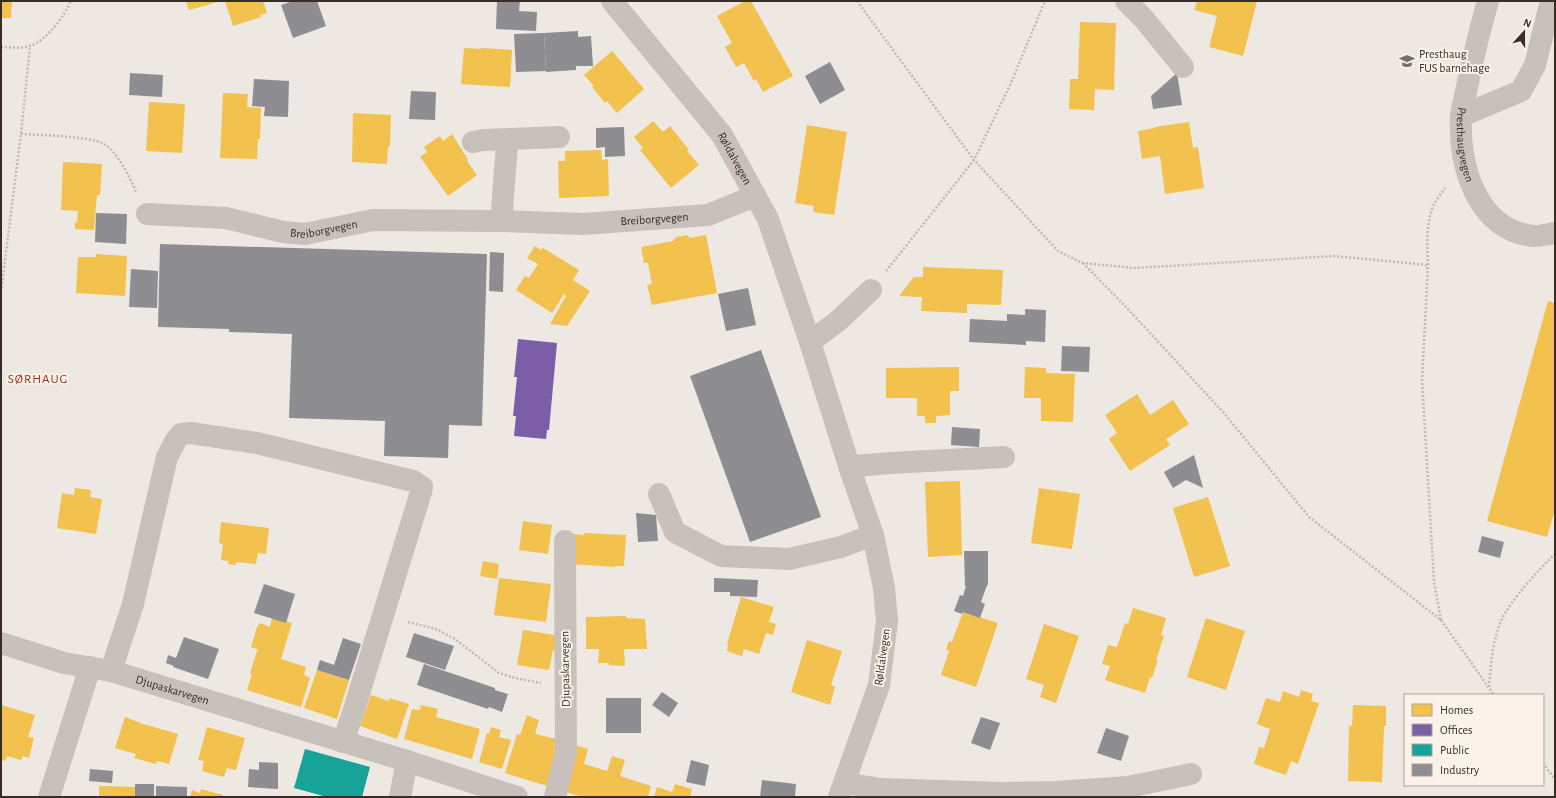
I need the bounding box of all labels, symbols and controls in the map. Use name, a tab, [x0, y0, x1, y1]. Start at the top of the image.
north arrow	[1504, 12, 1544, 52]
text: N	[1522, 17, 1533, 30]
place label: Presthaug FUS barnehage	[1419, 48, 1490, 74]
school or university icon: Presthaug FUS barnehage	[1398, 52, 1416, 70]
street label: Presthaugvegen	[1455, 106, 1476, 184]
street label: Røldalvegen	[716, 130, 754, 187]
street label: Breiborgvegen	[620, 210, 689, 227]
street label: Breiborgvegen	[289, 217, 358, 240]
district label: SØRHAUG	[8, 373, 68, 386]
street label: Røldalvegen	[872, 628, 892, 686]
street label: Djupaskarvegen	[558, 631, 573, 707]
street label: Djupaskarvegen	[134, 673, 211, 707]
legend	[1404, 694, 1544, 786]
text: Homes	[1440, 704, 1473, 716]
text: Offices	[1440, 724, 1473, 736]
text: Public	[1440, 744, 1469, 756]
text: Industry	[1440, 764, 1479, 777]

